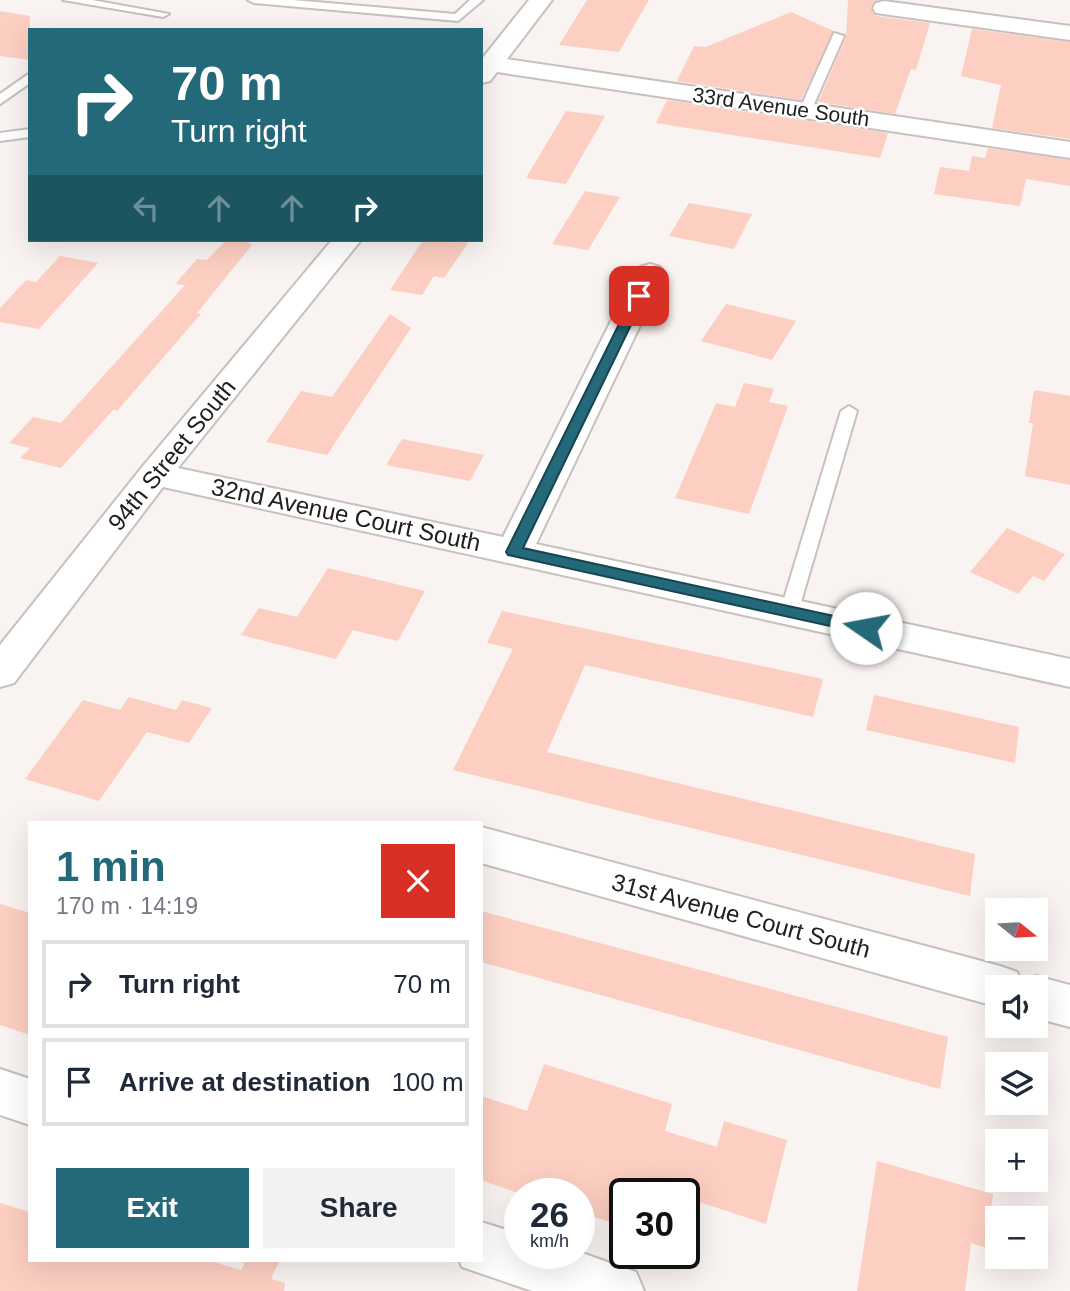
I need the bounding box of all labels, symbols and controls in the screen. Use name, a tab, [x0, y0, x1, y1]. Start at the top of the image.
icon: right	[56, 56, 147, 147]
text: 70 m	[171, 56, 283, 110]
street label: 33rd Avenue South	[691, 83, 871, 130]
text: Turn right	[171, 113, 307, 149]
icon: left	[127, 189, 165, 227]
icon: ahead	[200, 189, 238, 227]
icon: ahead	[273, 189, 311, 227]
icon: right	[346, 189, 384, 227]
pin	[609, 266, 669, 326]
icon: arrive	[620, 277, 658, 315]
street label: 94th Street South	[102, 374, 241, 536]
street label: 32nd Avenue Court South	[209, 473, 483, 556]
position arrow	[829, 591, 903, 665]
text: 1 min	[56, 843, 166, 890]
button: close	[381, 844, 455, 918]
street label: 31st Avenue Court South	[609, 868, 873, 963]
text: 170 m · 14:19	[56, 893, 198, 919]
north arrow	[985, 898, 1048, 961]
map controls	[985, 898, 1048, 1269]
icon: right	[60, 965, 98, 1003]
text: Turn right	[119, 969, 240, 999]
text: 70 m	[393, 969, 451, 999]
button: sound	[985, 975, 1048, 1038]
button: layers	[985, 1052, 1048, 1115]
icon: arrive	[60, 1063, 98, 1101]
text: Arrive at destination	[119, 1067, 370, 1097]
text: 100 m	[391, 1067, 464, 1097]
button: +	[985, 1129, 1048, 1192]
button: Exit	[56, 1168, 249, 1248]
button: Share	[263, 1168, 455, 1248]
speed limit sign: 30	[609, 1178, 700, 1269]
text: 26	[530, 1195, 569, 1234]
button: −	[985, 1206, 1048, 1269]
text: km/h	[530, 1231, 569, 1251]

